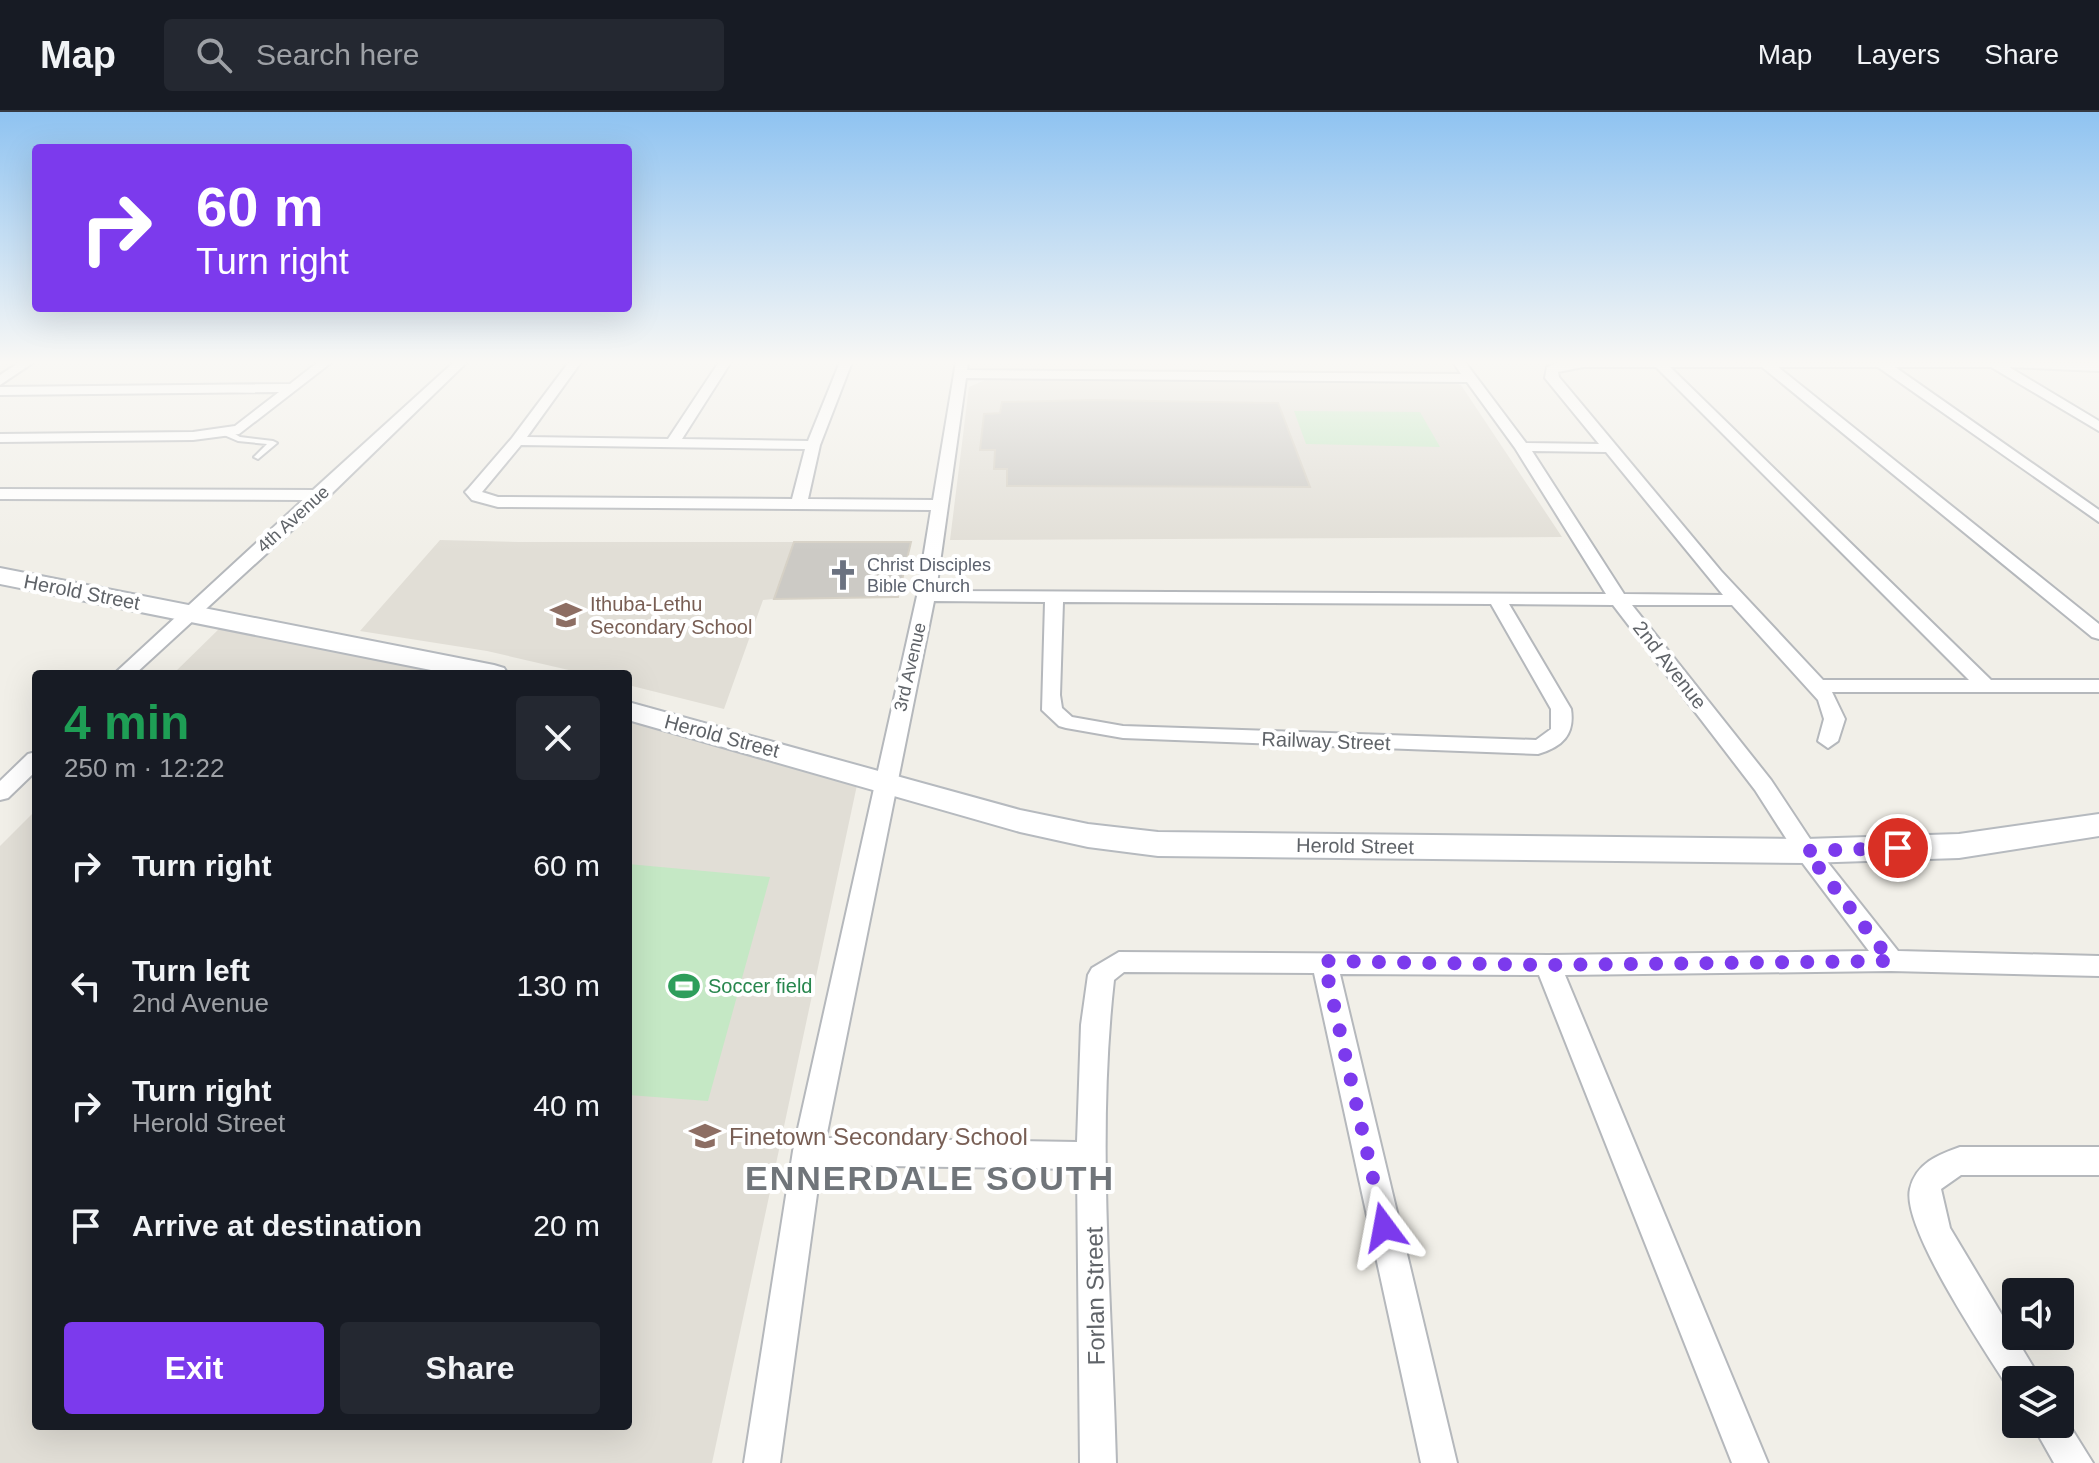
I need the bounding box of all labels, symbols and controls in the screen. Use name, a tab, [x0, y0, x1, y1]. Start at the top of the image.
search box	[164, 19, 724, 91]
icon: search	[192, 33, 236, 77]
text: Map	[40, 34, 116, 76]
text: Search here	[256, 38, 419, 71]
text: Map	[1758, 39, 1812, 70]
text: Layers	[1856, 39, 1940, 70]
text: Share	[1984, 39, 2059, 70]
text: 60 m	[196, 175, 324, 238]
icon: right	[64, 176, 168, 280]
text: Turn right	[196, 241, 349, 282]
street label: 4th Avenue	[253, 482, 333, 556]
place label: Christ Disciples Bible Church	[867, 555, 991, 596]
church icon: Christ Disciples Bible Church	[826, 558, 860, 592]
street label: Herold Street	[22, 570, 142, 614]
place label: Ithuba-Lethu Secondary School	[590, 593, 752, 638]
school or university icon: Ithuba-Lethu Secondary School	[549, 598, 583, 632]
street label: 2nd Avenue	[1629, 617, 1711, 713]
street label: 3rd Avenue	[890, 621, 930, 713]
text: 4 min	[64, 696, 189, 749]
button: close	[516, 696, 600, 780]
street label: Herold Street	[662, 710, 782, 762]
street label: Railway Street	[1261, 728, 1391, 754]
text: 250 m · 12:22	[64, 753, 224, 783]
pin	[1864, 814, 1932, 882]
icon: arrive	[1876, 826, 1920, 870]
street label: Herold Street	[1296, 834, 1415, 858]
icon: right	[64, 844, 108, 888]
text: Turn right	[132, 849, 271, 882]
text: 60 m	[533, 849, 600, 882]
text: Turn left	[132, 954, 250, 987]
icon: left	[64, 964, 108, 1008]
text: 130 m	[517, 969, 600, 1002]
sports icon: Soccer field	[667, 969, 701, 1003]
place label: Soccer field	[708, 975, 813, 997]
text: 2nd Avenue	[132, 988, 269, 1018]
text: Turn right	[132, 1074, 271, 1107]
icon: right	[64, 1084, 108, 1128]
text: 40 m	[533, 1089, 600, 1122]
text: Herold Street	[132, 1108, 285, 1138]
school or university icon: Finetown Secondary School	[688, 1119, 722, 1153]
place label: Finetown Secondary School	[729, 1123, 1028, 1150]
district label: ENNERDALE SOUTH	[745, 1159, 1115, 1197]
position arrow	[1342, 1185, 1426, 1269]
icon: arrive	[64, 1204, 108, 1248]
text: Arrive at destination	[132, 1209, 422, 1242]
text: 20 m	[533, 1209, 600, 1242]
street label: Forlan Street	[1080, 1226, 1110, 1366]
map controls	[2002, 1278, 2074, 1438]
button: sound	[2002, 1278, 2074, 1350]
button: Exit	[64, 1322, 324, 1414]
button: Share	[340, 1322, 600, 1414]
button: layers	[2002, 1366, 2074, 1438]

